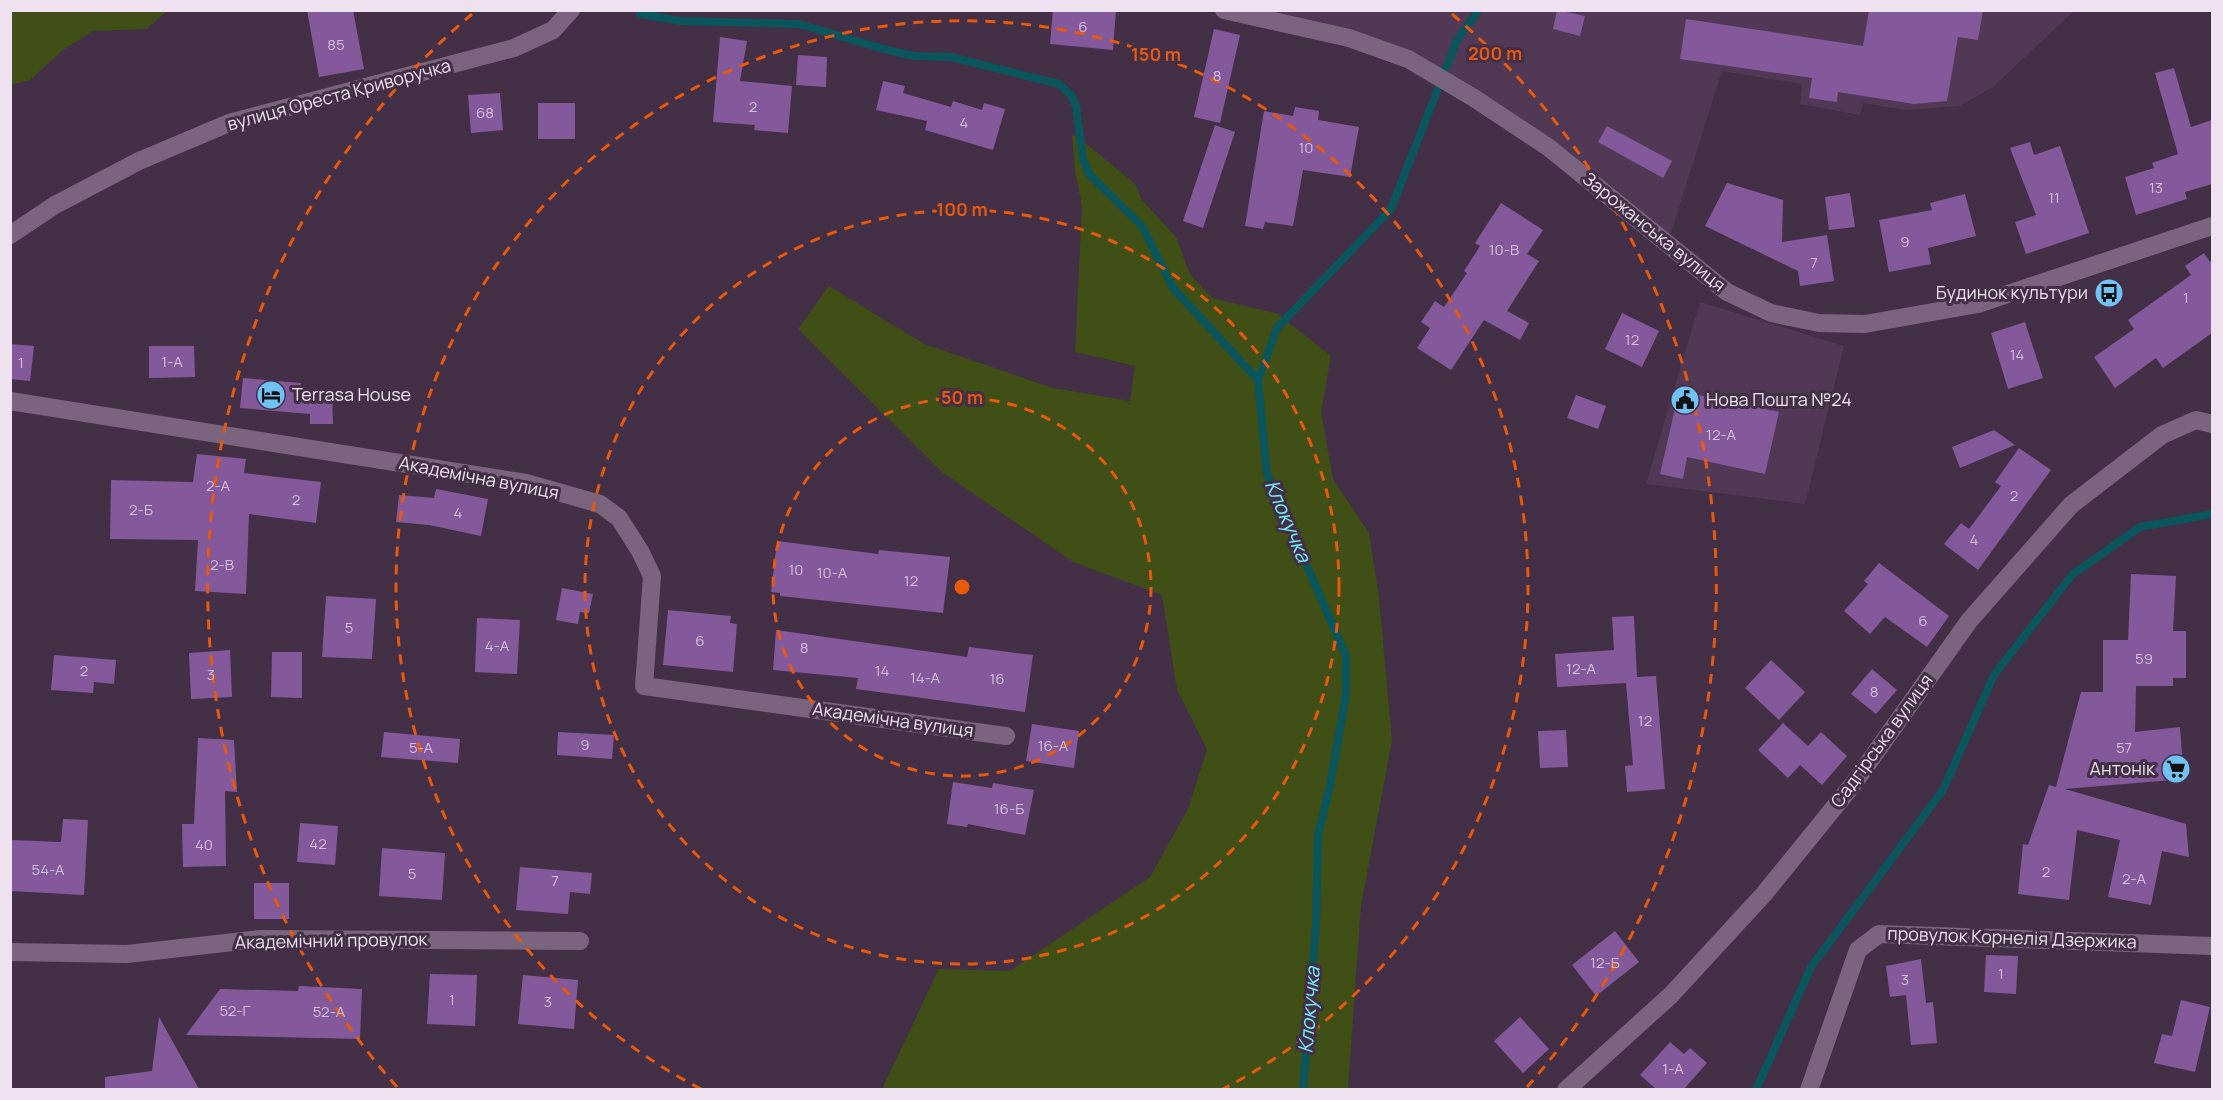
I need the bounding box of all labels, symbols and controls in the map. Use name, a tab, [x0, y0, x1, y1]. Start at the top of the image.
house number: 6	[1078, 16, 1088, 37]
house number: 85	[327, 34, 345, 55]
text: 200 m	[1468, 41, 1522, 65]
text: 150 m	[1131, 42, 1181, 66]
street label: вулиця Ореста Криворучка	[224, 53, 453, 135]
house number: 8	[1213, 65, 1221, 86]
house number: 2	[749, 96, 757, 117]
house number: 68	[476, 102, 494, 123]
house number: 4	[960, 112, 969, 133]
house number: 10	[1299, 137, 1314, 158]
street label: Зарожанська вулиця	[1578, 166, 1731, 296]
house number: 13	[2149, 177, 2163, 198]
house number: 11	[2048, 187, 2060, 208]
text: 100 m	[936, 197, 988, 221]
house number: 9	[1900, 231, 1910, 252]
house number: 10-В	[1489, 239, 1519, 260]
house number: 7	[1810, 252, 1818, 273]
bus stop icon: Будинок культури	[2093, 277, 2125, 309]
place label: Будинок культури	[1936, 280, 2088, 304]
house number: 1	[2183, 287, 2189, 308]
house number: 12	[1625, 329, 1639, 350]
house number: 14	[2010, 344, 2024, 365]
house number: 1-А	[161, 351, 183, 372]
house number: 1	[18, 352, 24, 373]
hotel icon: Terrasa House	[255, 379, 287, 411]
place label: Terrasa House	[292, 382, 411, 406]
public building icon: Нова Пошта №24	[1669, 384, 1701, 416]
text: 50 m	[941, 385, 983, 409]
place label: Нова Пошта №24	[1706, 387, 1852, 411]
house number: 12-А	[1706, 424, 1736, 445]
street label: Академічна вулиця	[397, 450, 561, 504]
house number: 2-А	[206, 475, 231, 496]
water label: Клокучка	[1259, 476, 1318, 567]
house number: 2	[2010, 485, 2018, 506]
house number: 2	[292, 489, 300, 510]
house number: 2-Б	[129, 499, 153, 520]
house number: 4	[454, 502, 463, 523]
house number: 4	[1970, 529, 1979, 550]
house number: 2-В	[210, 554, 234, 575]
house number: 10	[789, 559, 804, 580]
house number: 10-А	[817, 562, 848, 583]
house number: 12	[904, 570, 918, 591]
centre of rings	[952, 577, 972, 597]
house number: 6	[1918, 610, 1928, 631]
house number: 5	[345, 617, 353, 638]
house number: 6	[695, 630, 705, 651]
house number: 4-А	[485, 635, 510, 656]
house number: 8	[800, 637, 808, 658]
house number: 59	[2135, 648, 2153, 669]
house number: 12-А	[1566, 658, 1596, 679]
house number: 2	[80, 660, 88, 681]
house number: 14	[875, 660, 889, 681]
house number: 3	[207, 664, 215, 685]
house number: 14-А	[910, 667, 941, 688]
house number: 16	[989, 668, 1005, 689]
street label: Садгірська вулиця	[1825, 669, 1938, 812]
house number: 8	[1870, 681, 1878, 702]
street label: Академічна вулиця	[811, 696, 975, 742]
house number: 12	[1638, 710, 1652, 731]
house number: 9	[580, 734, 590, 755]
house number: 16-А	[1038, 735, 1069, 756]
house number: 5-А	[409, 737, 434, 758]
house number: 57	[2116, 737, 2132, 758]
supermarket icon: Антонік	[2160, 753, 2192, 785]
place label: Антонік	[2090, 756, 2156, 780]
house number: 16-Б	[994, 798, 1024, 819]
house number: 42	[309, 833, 327, 854]
house number: 40	[195, 834, 213, 855]
house number: 54-А	[31, 859, 65, 880]
house number: 2	[2042, 861, 2050, 882]
house number: 5	[408, 863, 416, 884]
house number: 2-А	[2122, 868, 2147, 889]
house number: 7	[551, 870, 559, 891]
street label: провулок Корнелія Дзержика	[1887, 921, 2137, 953]
street label: Академічний провулок	[234, 926, 429, 954]
house number: 12-Б	[1590, 952, 1620, 973]
house number: 1	[1998, 963, 2004, 984]
water label: Клокучка	[1291, 965, 1326, 1054]
house number: 3	[1901, 969, 1909, 990]
house number: 1	[449, 989, 455, 1010]
house number: 3	[544, 991, 552, 1012]
house number: 52-Г	[219, 1000, 251, 1021]
house number: 52-А	[313, 1001, 346, 1022]
house number: 1-А	[1662, 1058, 1684, 1079]

